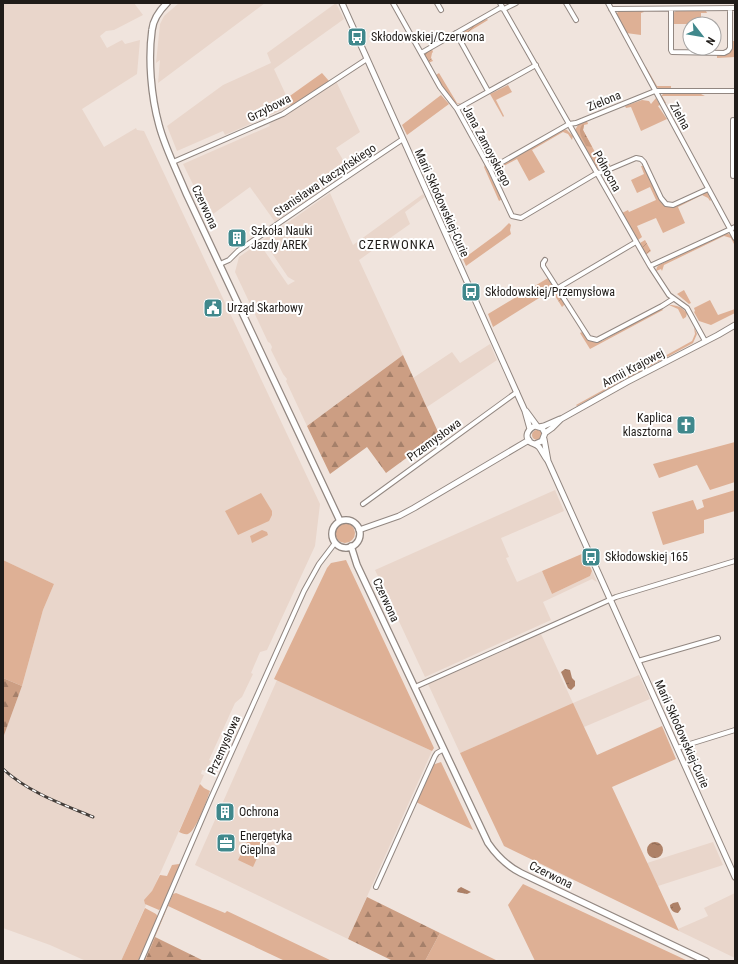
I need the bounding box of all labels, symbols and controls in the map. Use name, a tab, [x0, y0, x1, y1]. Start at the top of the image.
north arrow	[682, 16, 722, 56]
bus stop icon: Skłodowskiej/Czerwona	[346, 26, 368, 48]
place label: Skłodowskiej/Czerwona	[371, 30, 485, 44]
text: N	[703, 35, 717, 47]
street label: Zielona	[585, 88, 623, 114]
street label: Grzybowa	[245, 91, 293, 125]
street label: Zielna	[667, 100, 693, 132]
street label: Jana Zamoyskiego	[460, 103, 514, 189]
street label: Stanisława Kaczyńskiego	[271, 141, 379, 219]
street label: Marii Skłodowskiej-Curie	[412, 147, 472, 260]
street label: Północna	[590, 148, 624, 194]
street label: Czerwona	[189, 183, 221, 231]
place label: Szkoła Nauki Jazdy AREK	[251, 224, 313, 252]
building icon: Szkoła Nauki Jazdy AREK	[226, 227, 248, 249]
district label: CZERWONKA	[359, 237, 435, 252]
bus stop icon: Skłodowskiej/Przemysłowa	[460, 281, 482, 303]
place label: Skłodowskiej/Przemysłowa	[485, 285, 615, 299]
public building icon: Urząd Skarbowy	[202, 297, 224, 319]
place label: Urząd Skarbowy	[227, 301, 303, 315]
street label: Armii Krajowej	[600, 346, 666, 390]
place label: Kaplica klasztorna	[623, 411, 672, 439]
church icon: Kaplica klasztorna	[675, 414, 697, 436]
street label: Przemysłowa	[404, 416, 464, 464]
bus stop icon: Skłodowskiej 165	[580, 546, 602, 568]
place label: Skłodowskiej 165	[605, 550, 688, 564]
street label: Czerwona	[370, 576, 402, 624]
street label: Marii Skłodowskiej-Curie	[652, 678, 712, 791]
street label: Przemysłowa	[205, 713, 243, 777]
building icon: Ochrona	[214, 801, 236, 823]
place label: Ochrona	[239, 805, 279, 819]
place label: Energetyka Cieplna	[240, 829, 292, 857]
office icon: Energetyka Cieplna	[215, 832, 237, 854]
street label: Czerwona	[527, 858, 575, 892]

